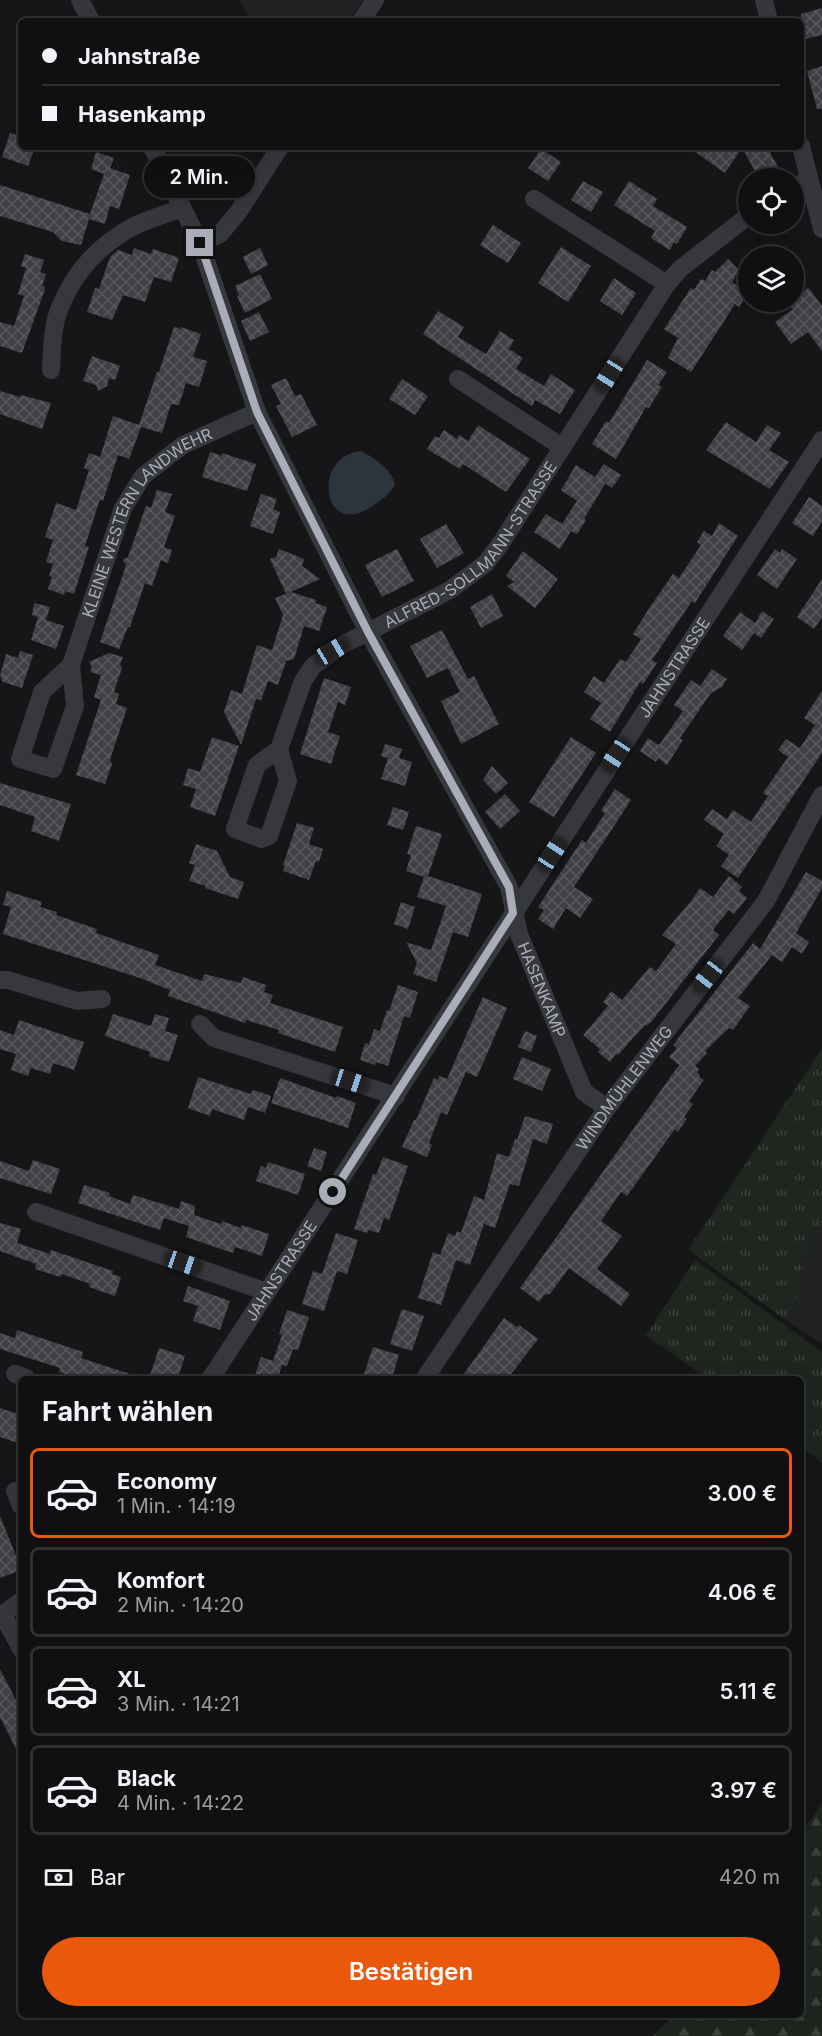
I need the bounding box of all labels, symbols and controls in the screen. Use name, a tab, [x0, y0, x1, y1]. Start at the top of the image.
text: Jahnstraße	[78, 43, 200, 69]
text: Hasenkamp	[78, 101, 206, 127]
callout: 2 Min.	[144, 156, 256, 198]
text: 2 Min.	[170, 165, 229, 189]
map controls	[738, 168, 804, 312]
button: locate	[738, 168, 804, 234]
route end	[186, 229, 213, 256]
button: layers	[738, 246, 804, 312]
car	[592, 355, 626, 395]
street label: KLEINE WESTERN LANDWEHR	[77, 423, 215, 620]
street label: ALFRED-SOLLMANN-STRASSE	[381, 457, 561, 632]
street label: JAHNSTRASSE	[634, 613, 714, 721]
car	[312, 634, 352, 668]
car	[599, 735, 633, 775]
car	[535, 834, 569, 874]
street label: HASENKAMP	[513, 939, 571, 1041]
car	[690, 956, 726, 996]
street label: WINDMÜHLENWEG	[572, 1022, 677, 1154]
car	[330, 1067, 370, 1095]
route start	[319, 1178, 346, 1205]
street label: JAHNSTRASSE	[241, 1217, 321, 1325]
car	[163, 1249, 203, 1277]
text: Fahrt wählen	[42, 1395, 213, 1428]
icon: car	[45, 1466, 99, 1520]
text: Economy	[117, 1468, 217, 1494]
text: 3.00 €	[708, 1480, 777, 1506]
text: 1 Min. · 14:19	[117, 1494, 236, 1518]
icon: car	[45, 1565, 99, 1619]
text: Komfort	[117, 1567, 205, 1593]
text: 4.06 €	[708, 1579, 777, 1605]
text: 2 Min. · 14:20	[117, 1593, 244, 1617]
icon: car	[45, 1664, 99, 1718]
text: XL	[117, 1666, 146, 1692]
text: 5.11 €	[720, 1678, 777, 1704]
text: 3 Min. · 14:21	[117, 1692, 240, 1716]
icon: car	[45, 1763, 99, 1817]
text: Black	[117, 1765, 176, 1791]
text: 3.97 €	[710, 1777, 777, 1803]
text: 4 Min. · 14:22	[117, 1791, 244, 1815]
icon: cash	[42, 1861, 75, 1894]
text: Bar	[90, 1864, 125, 1890]
text: 420 m	[719, 1865, 780, 1889]
button: Bestätigen	[42, 1937, 780, 2006]

